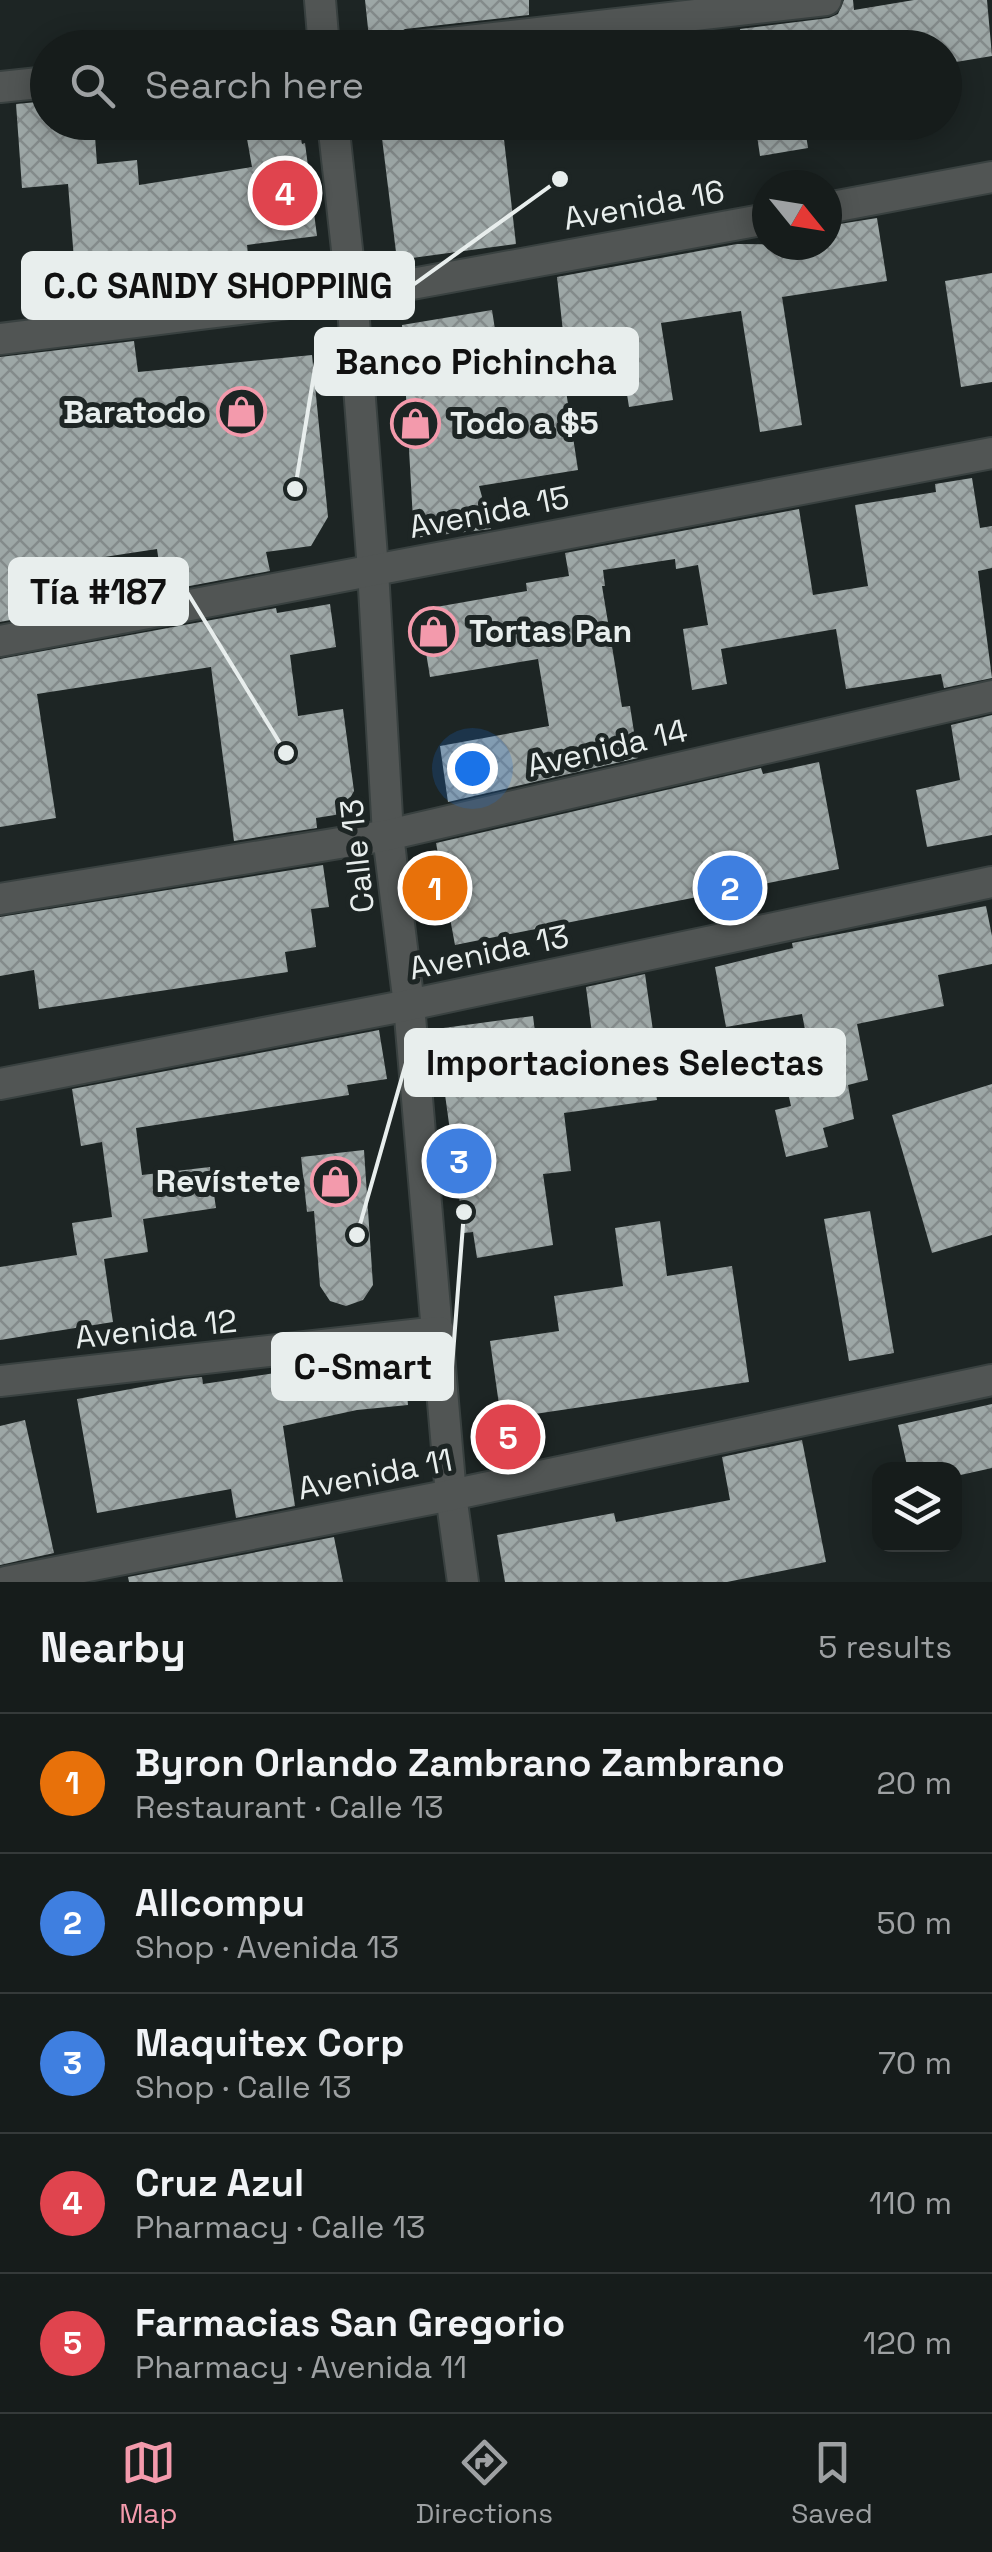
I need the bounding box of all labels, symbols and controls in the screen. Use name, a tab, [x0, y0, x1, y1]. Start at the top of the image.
search box	[30, 30, 962, 140]
icon: search	[65, 58, 120, 113]
text: Search here	[145, 61, 364, 109]
pin: 4	[252, 156, 318, 230]
north arrow	[752, 170, 842, 260]
street label: Avenida 16	[560, 171, 728, 239]
callout: C.C SANDY SHOPPING	[23, 253, 413, 318]
text: C.C SANDY SHOPPING	[43, 264, 393, 308]
callout: Banco Pichincha	[316, 329, 637, 394]
text: Banco Pichincha	[335, 340, 617, 384]
shop icon: Baratodo	[215, 386, 267, 438]
place label: Baratodo	[63, 392, 206, 432]
shop icon: Todo a $5	[389, 397, 441, 449]
place label: Todo a $5	[450, 403, 599, 443]
street label: Avenida 15	[405, 477, 573, 547]
callout: Tía #187	[10, 559, 187, 624]
text: Tía #187	[30, 570, 166, 614]
shop icon: Tortas Pan	[408, 605, 460, 657]
place label: Tortas Pan	[469, 611, 632, 651]
street label: Avenida 14	[523, 710, 691, 786]
your location	[447, 743, 498, 794]
street label: Calle 13	[331, 797, 383, 915]
pin: 1	[402, 850, 468, 926]
pin: 2	[698, 850, 762, 926]
street label: Avenida 13	[405, 916, 573, 988]
callout: Importaciones Selectas	[406, 1030, 844, 1095]
text: Importaciones Selectas	[426, 1041, 824, 1085]
pin: 3	[426, 1124, 492, 1198]
shop icon: Revístete	[310, 1155, 362, 1207]
place label: Revístete	[156, 1161, 301, 1201]
street label: Avenida 12	[73, 1301, 239, 1357]
callout: C-Smart	[273, 1334, 452, 1399]
text: C-Smart	[294, 1345, 432, 1389]
pin: 5	[476, 1400, 540, 1474]
street label: Avenida 11	[294, 1439, 456, 1509]
map controls	[872, 1462, 962, 1552]
button: layers	[872, 1462, 962, 1552]
text: Nearby	[40, 1621, 186, 1674]
text: 5 results	[818, 1627, 952, 1667]
text: Byron Orlando Zambrano Zambrano	[135, 1739, 785, 1787]
text: 1	[65, 1763, 80, 1803]
text: 20 m	[876, 1763, 952, 1803]
text: Restaurant · Calle 13	[135, 1787, 444, 1827]
text: Allcompu	[135, 1879, 305, 1927]
text: 2	[63, 1903, 82, 1943]
text: 50 m	[877, 1903, 952, 1943]
text: Shop · Avenida 13	[135, 1927, 399, 1967]
text: Maquitex Corp	[135, 2019, 404, 2067]
text: 3	[63, 2043, 82, 2083]
text: 70 m	[878, 2043, 952, 2083]
text: Shop · Calle 13	[135, 2067, 352, 2107]
text: Cruz Azul	[135, 2159, 304, 2207]
text: 4	[62, 2183, 83, 2223]
text: 110 m	[869, 2183, 952, 2223]
text: Pharmacy · Calle 13	[135, 2207, 425, 2247]
text: Farmacias San Gregorio	[135, 2299, 565, 2347]
text: 5	[63, 2323, 82, 2363]
text: 120 m	[863, 2323, 952, 2363]
text: Pharmacy · Avenida 11	[135, 2347, 467, 2387]
tab: Map	[119, 2435, 177, 2531]
tab: Directions	[416, 2435, 553, 2531]
tab: Saved	[791, 2435, 873, 2531]

